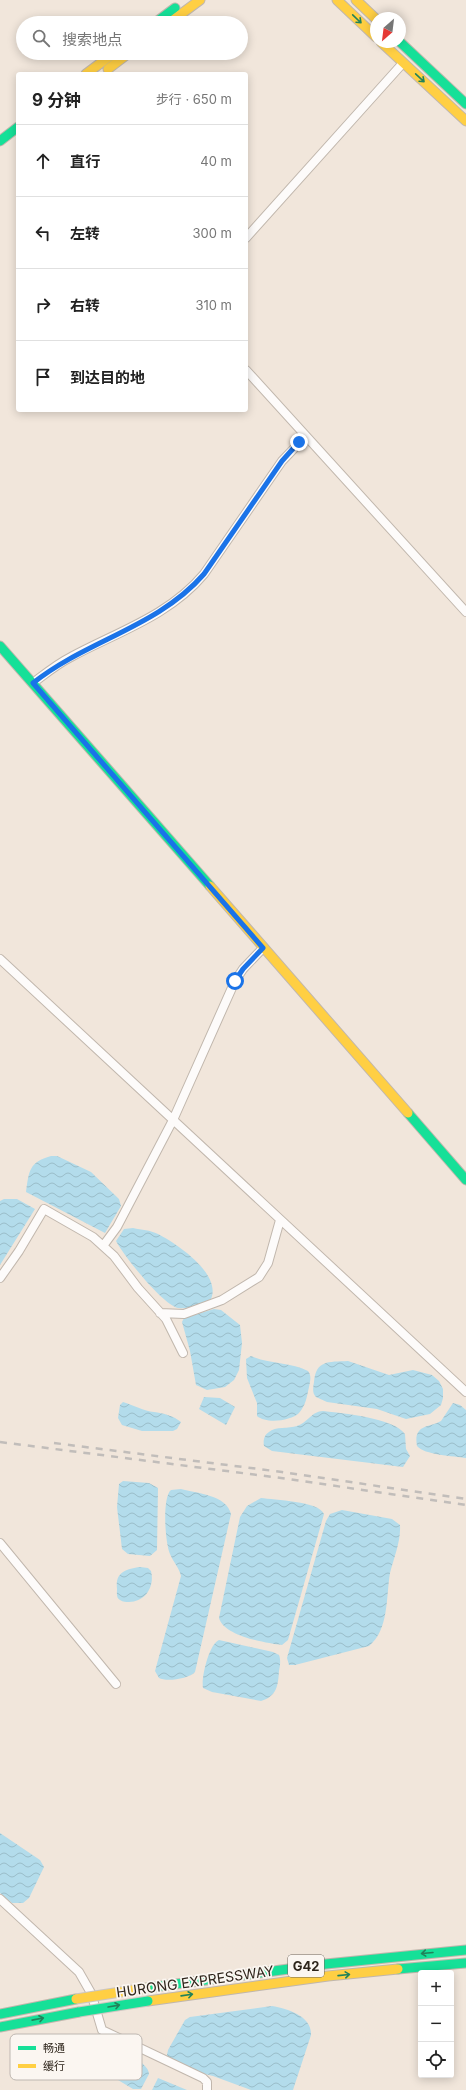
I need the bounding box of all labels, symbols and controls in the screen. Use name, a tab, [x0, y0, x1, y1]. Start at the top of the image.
north arrow	[370, 12, 406, 48]
one-way arrow	[352, 14, 362, 23]
search box	[16, 16, 248, 60]
icon: search	[30, 27, 52, 49]
text: 搜索地点	[62, 30, 122, 49]
one-way arrow	[415, 74, 425, 83]
text: 9 分钟	[32, 90, 81, 110]
text: 步行 · 650 m	[156, 91, 232, 107]
icon: ahead	[32, 150, 54, 172]
text: 直行	[70, 152, 100, 171]
text: 40 m	[200, 153, 232, 169]
icon: left	[32, 222, 54, 244]
text: 左转	[70, 224, 100, 243]
text: 300 m	[193, 225, 232, 241]
icon: right	[32, 294, 54, 316]
text: 右转	[70, 296, 100, 315]
text: 310 m	[195, 297, 232, 313]
icon: arrive	[32, 366, 54, 388]
text: 到达目的地	[70, 368, 145, 387]
route end	[290, 433, 308, 451]
route start	[226, 972, 244, 990]
one-way arrow	[421, 1950, 434, 1957]
road number: G42	[288, 1955, 324, 1977]
street label: HURONG EXPRESSWAY	[115, 1961, 275, 2000]
map controls	[418, 1970, 454, 2078]
button: +	[418, 1970, 454, 2006]
one-way arrow	[337, 1971, 350, 1978]
one-way arrow	[180, 1991, 193, 1999]
one-way arrow	[107, 2002, 120, 2010]
button: −	[418, 2006, 454, 2042]
one-way arrow	[31, 2015, 44, 2023]
legend	[10, 2034, 142, 2080]
text: 畅通	[43, 2041, 65, 2055]
button: locate	[418, 2042, 454, 2078]
text: 缓行	[43, 2059, 65, 2073]

